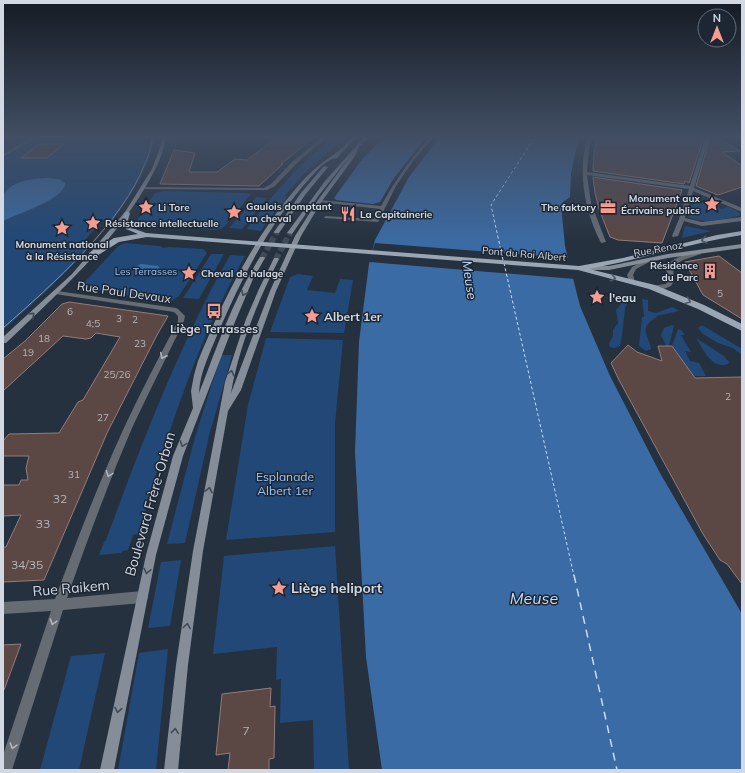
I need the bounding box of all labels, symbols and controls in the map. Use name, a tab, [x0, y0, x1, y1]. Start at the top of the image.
north arrow	[697, 8, 737, 48]
text: N	[713, 11, 721, 25]
place label: Monument aux Écrivains publics	[621, 192, 701, 217]
place icon: Monument aux Écrivains publics	[703, 195, 721, 213]
place icon: Li Tore	[137, 198, 155, 216]
office icon: The faktory	[599, 198, 617, 216]
place label: Gaulois domptant un cheval	[246, 200, 332, 225]
place label: Li Tore	[158, 201, 190, 214]
place label: The faktory	[541, 201, 597, 214]
place icon: Gaulois domptant un cheval	[225, 203, 243, 221]
restaurant icon: La Capitainerie	[339, 205, 357, 223]
place label: La Capitainerie	[360, 208, 433, 221]
place icon: Résistance intellectuelle	[84, 214, 102, 232]
place label: Résistance intellectuelle	[105, 217, 219, 230]
place icon: Monument national à la Résistance	[53, 219, 71, 237]
one-way arrow	[700, 236, 707, 244]
place label: Monument national à la Résistance	[15, 238, 109, 263]
street label: Rue Renoz	[632, 238, 684, 260]
street label: Pont du Roi Albert	[481, 244, 567, 264]
water label: Meuse	[459, 259, 481, 301]
place label: Résidence du Parc	[650, 259, 699, 284]
building icon: Résidence du Parc	[701, 262, 719, 280]
place icon: Cheval de halage	[180, 264, 198, 282]
park label: Les Terrasses	[115, 265, 177, 278]
place label: Cheval de halage	[201, 267, 284, 280]
one-way arrow	[610, 273, 617, 281]
street label: Rue Paul Devaux	[76, 278, 173, 306]
house number: 5	[717, 287, 723, 300]
one-way arrow	[241, 288, 249, 296]
place icon: l'eau	[588, 288, 606, 306]
place label: l'eau	[609, 290, 636, 305]
one-way arrow	[685, 297, 692, 305]
bus stop icon: Liège Terrasses	[205, 302, 223, 320]
house number: 6	[67, 305, 73, 318]
place icon: Albert 1er	[303, 307, 321, 325]
place label: Albert 1er	[324, 309, 382, 324]
one-way arrow	[27, 312, 35, 320]
house number: 3	[116, 312, 122, 325]
house number: 2	[132, 313, 138, 326]
house number: 4;5	[86, 317, 100, 330]
place label: Liège Terrasses	[170, 321, 258, 336]
house number: 18	[38, 332, 50, 345]
house number: 23	[134, 337, 146, 350]
house number: 19	[22, 346, 34, 359]
one-way arrow	[161, 352, 168, 359]
house number: 25/26	[104, 368, 130, 381]
one-way arrow	[227, 369, 235, 376]
house number: 2	[725, 390, 731, 403]
house number: 27	[97, 411, 109, 424]
street label: Boulevard Frère-Orban	[121, 430, 179, 578]
one-way arrow	[179, 441, 187, 448]
house number: 31	[68, 468, 80, 481]
park label: Esplanade Albert 1er	[256, 469, 314, 498]
one-way arrow	[105, 471, 113, 478]
one-way arrow	[204, 487, 212, 494]
house number: 32	[53, 491, 67, 506]
house number: 33	[36, 516, 50, 531]
house number: 34/35	[11, 557, 43, 572]
one-way arrow	[144, 568, 152, 574]
street label: Rue Raikem	[32, 576, 110, 600]
place icon: Liège heliport	[270, 579, 288, 597]
place label: Liège heliport	[291, 579, 383, 597]
water label: Meuse	[510, 588, 558, 608]
one-way arrow	[49, 618, 58, 625]
one-way arrow	[182, 623, 191, 629]
one-way arrow	[115, 707, 123, 713]
house number: 7	[242, 723, 250, 738]
one-way arrow	[170, 728, 179, 734]
one-way arrow	[9, 742, 18, 749]

